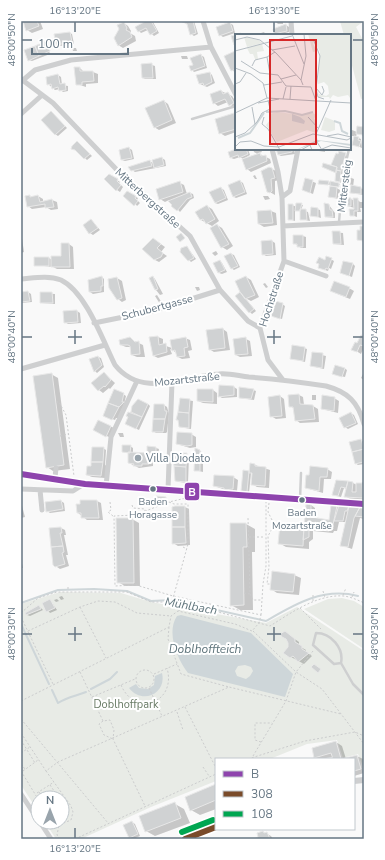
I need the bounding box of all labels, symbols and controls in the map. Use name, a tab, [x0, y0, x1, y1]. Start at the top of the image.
text: 16°13'20"E	[49, 4, 101, 18]
text: 16°13'30"E	[248, 4, 300, 18]
text: 48°00'50"N	[5, 13, 19, 67]
text: 48°00'50"N	[368, 13, 382, 67]
scale bar	[32, 30, 128, 56]
inset map	[235, 34, 351, 150]
text: 100 m	[38, 36, 73, 52]
street label: Mittersteig	[334, 159, 355, 213]
street label: Mitterbergstraße	[112, 165, 184, 232]
street label: Hochstraße	[255, 269, 287, 329]
street label: Schubertgasse	[120, 291, 195, 324]
text: 48°00'40"N	[5, 310, 19, 364]
text: 48°00'40"N	[368, 310, 382, 364]
street label: Mozartstraße	[154, 369, 221, 390]
place label: Villa Diodato	[145, 451, 210, 466]
marker: Villa Diodato	[133, 453, 143, 463]
line badge: B	[184, 482, 200, 501]
marker: Baden Horagasse	[148, 484, 158, 494]
text: B	[188, 485, 196, 500]
place label: Baden Horagasse	[129, 495, 177, 522]
marker: Baden Mozartstraße	[297, 495, 307, 505]
place label: Baden Mozartstraße	[272, 506, 332, 533]
water label: Mühlbach	[163, 594, 219, 619]
text: 48°00'30"N	[5, 607, 19, 661]
text: 48°00'30"N	[368, 607, 382, 661]
water label: Doblhoffteich	[169, 641, 242, 657]
park label: Doblhoffpark	[93, 697, 159, 712]
legend	[215, 758, 355, 830]
text: B	[251, 766, 259, 782]
text: 308	[251, 786, 273, 802]
north arrow	[30, 790, 70, 830]
text: N	[46, 793, 54, 808]
text: 108	[251, 806, 273, 822]
text: 16°13'20"E	[49, 842, 101, 856]

